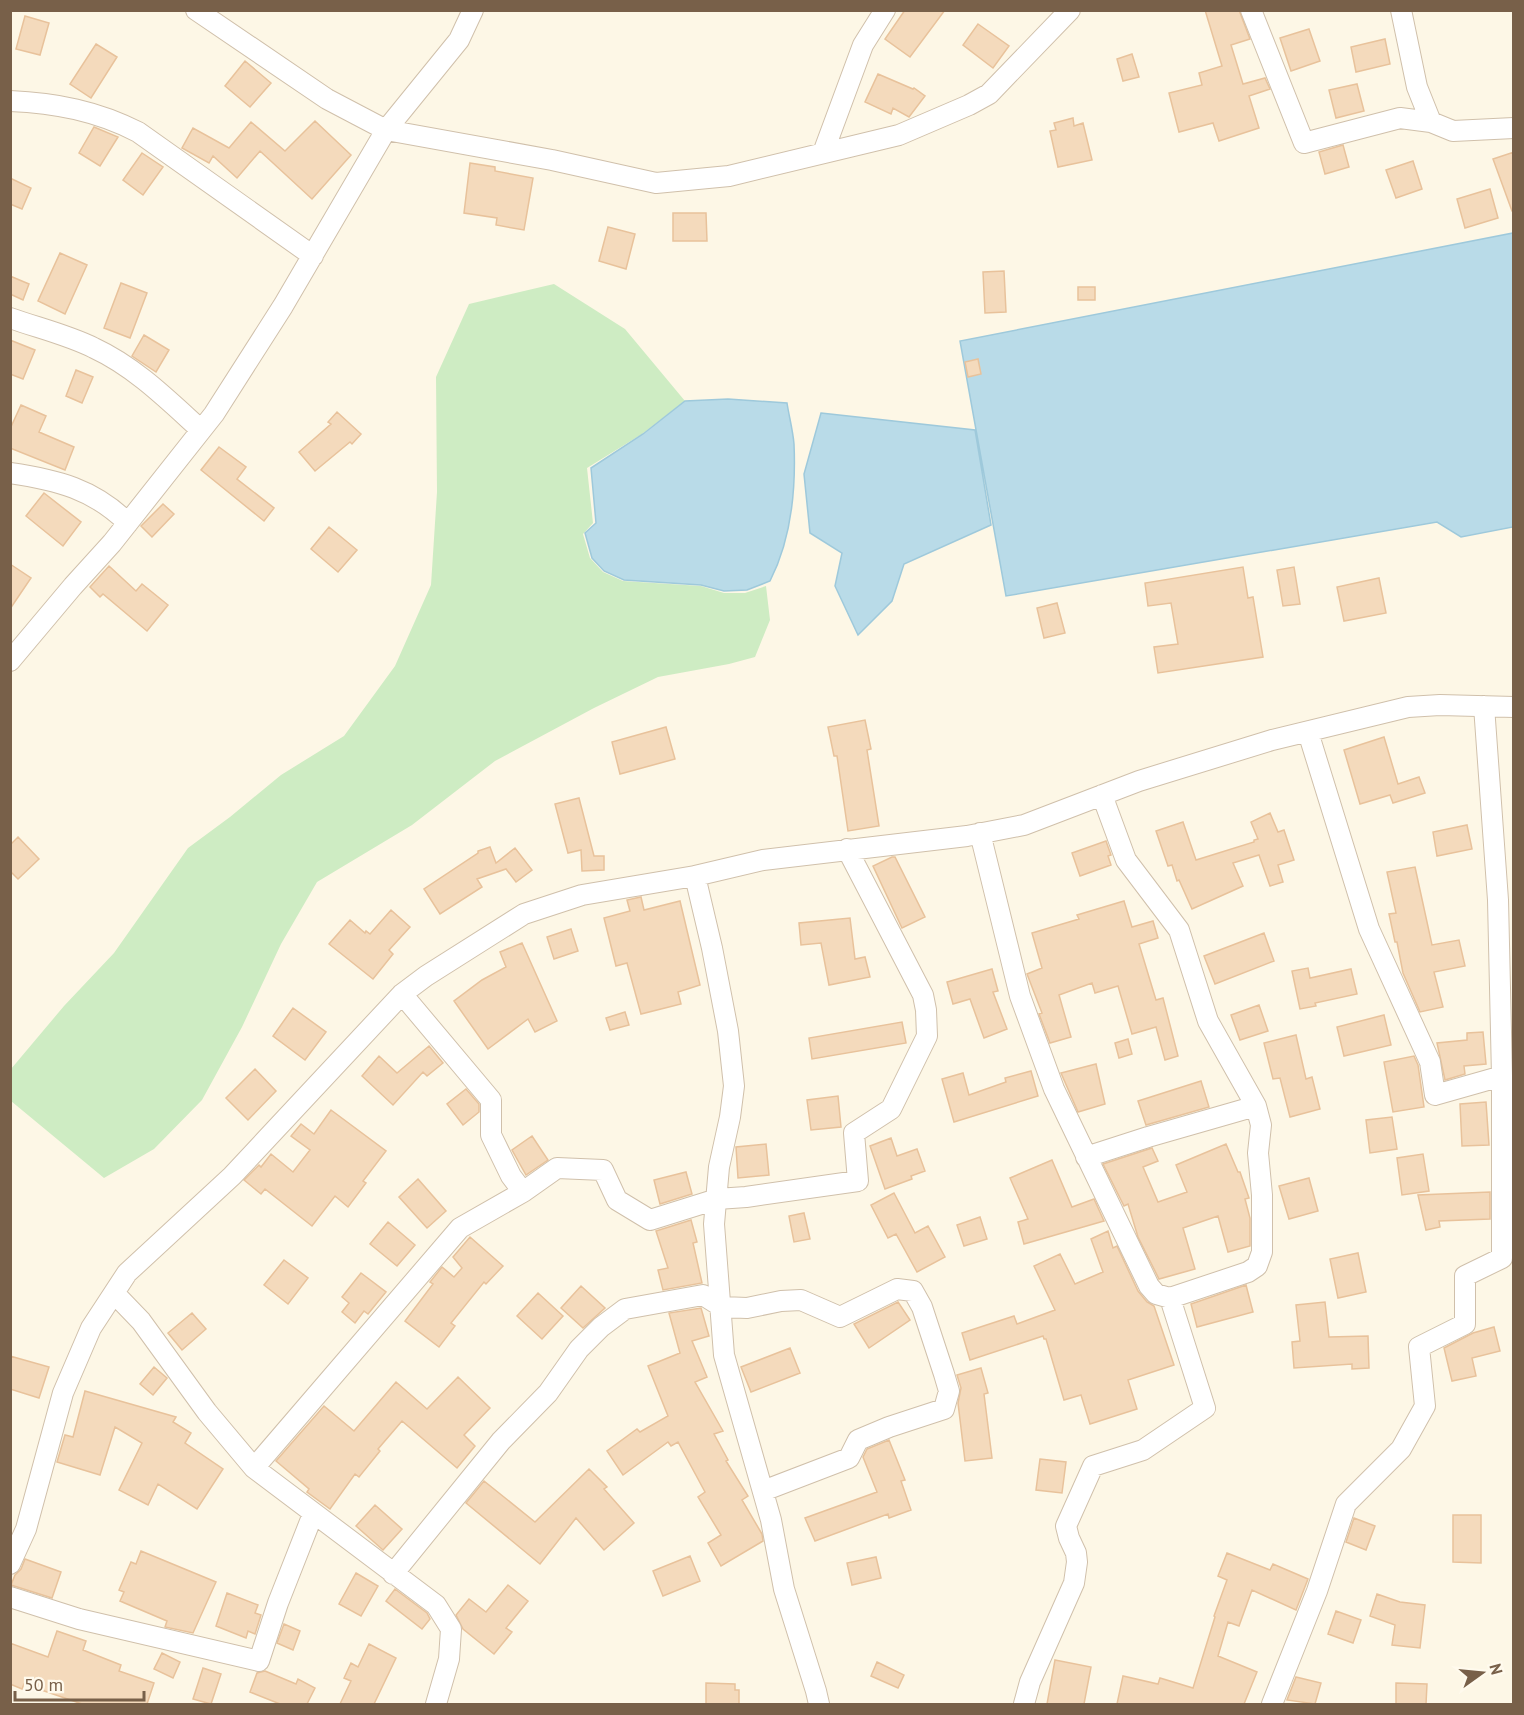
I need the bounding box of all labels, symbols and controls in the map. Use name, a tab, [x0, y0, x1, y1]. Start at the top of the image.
north arrow	[1452, 1643, 1512, 1703]
text: N	[1485, 1661, 1508, 1677]
scale bar	[15, 1664, 144, 1702]
text: 50 m	[24, 1673, 63, 1696]

